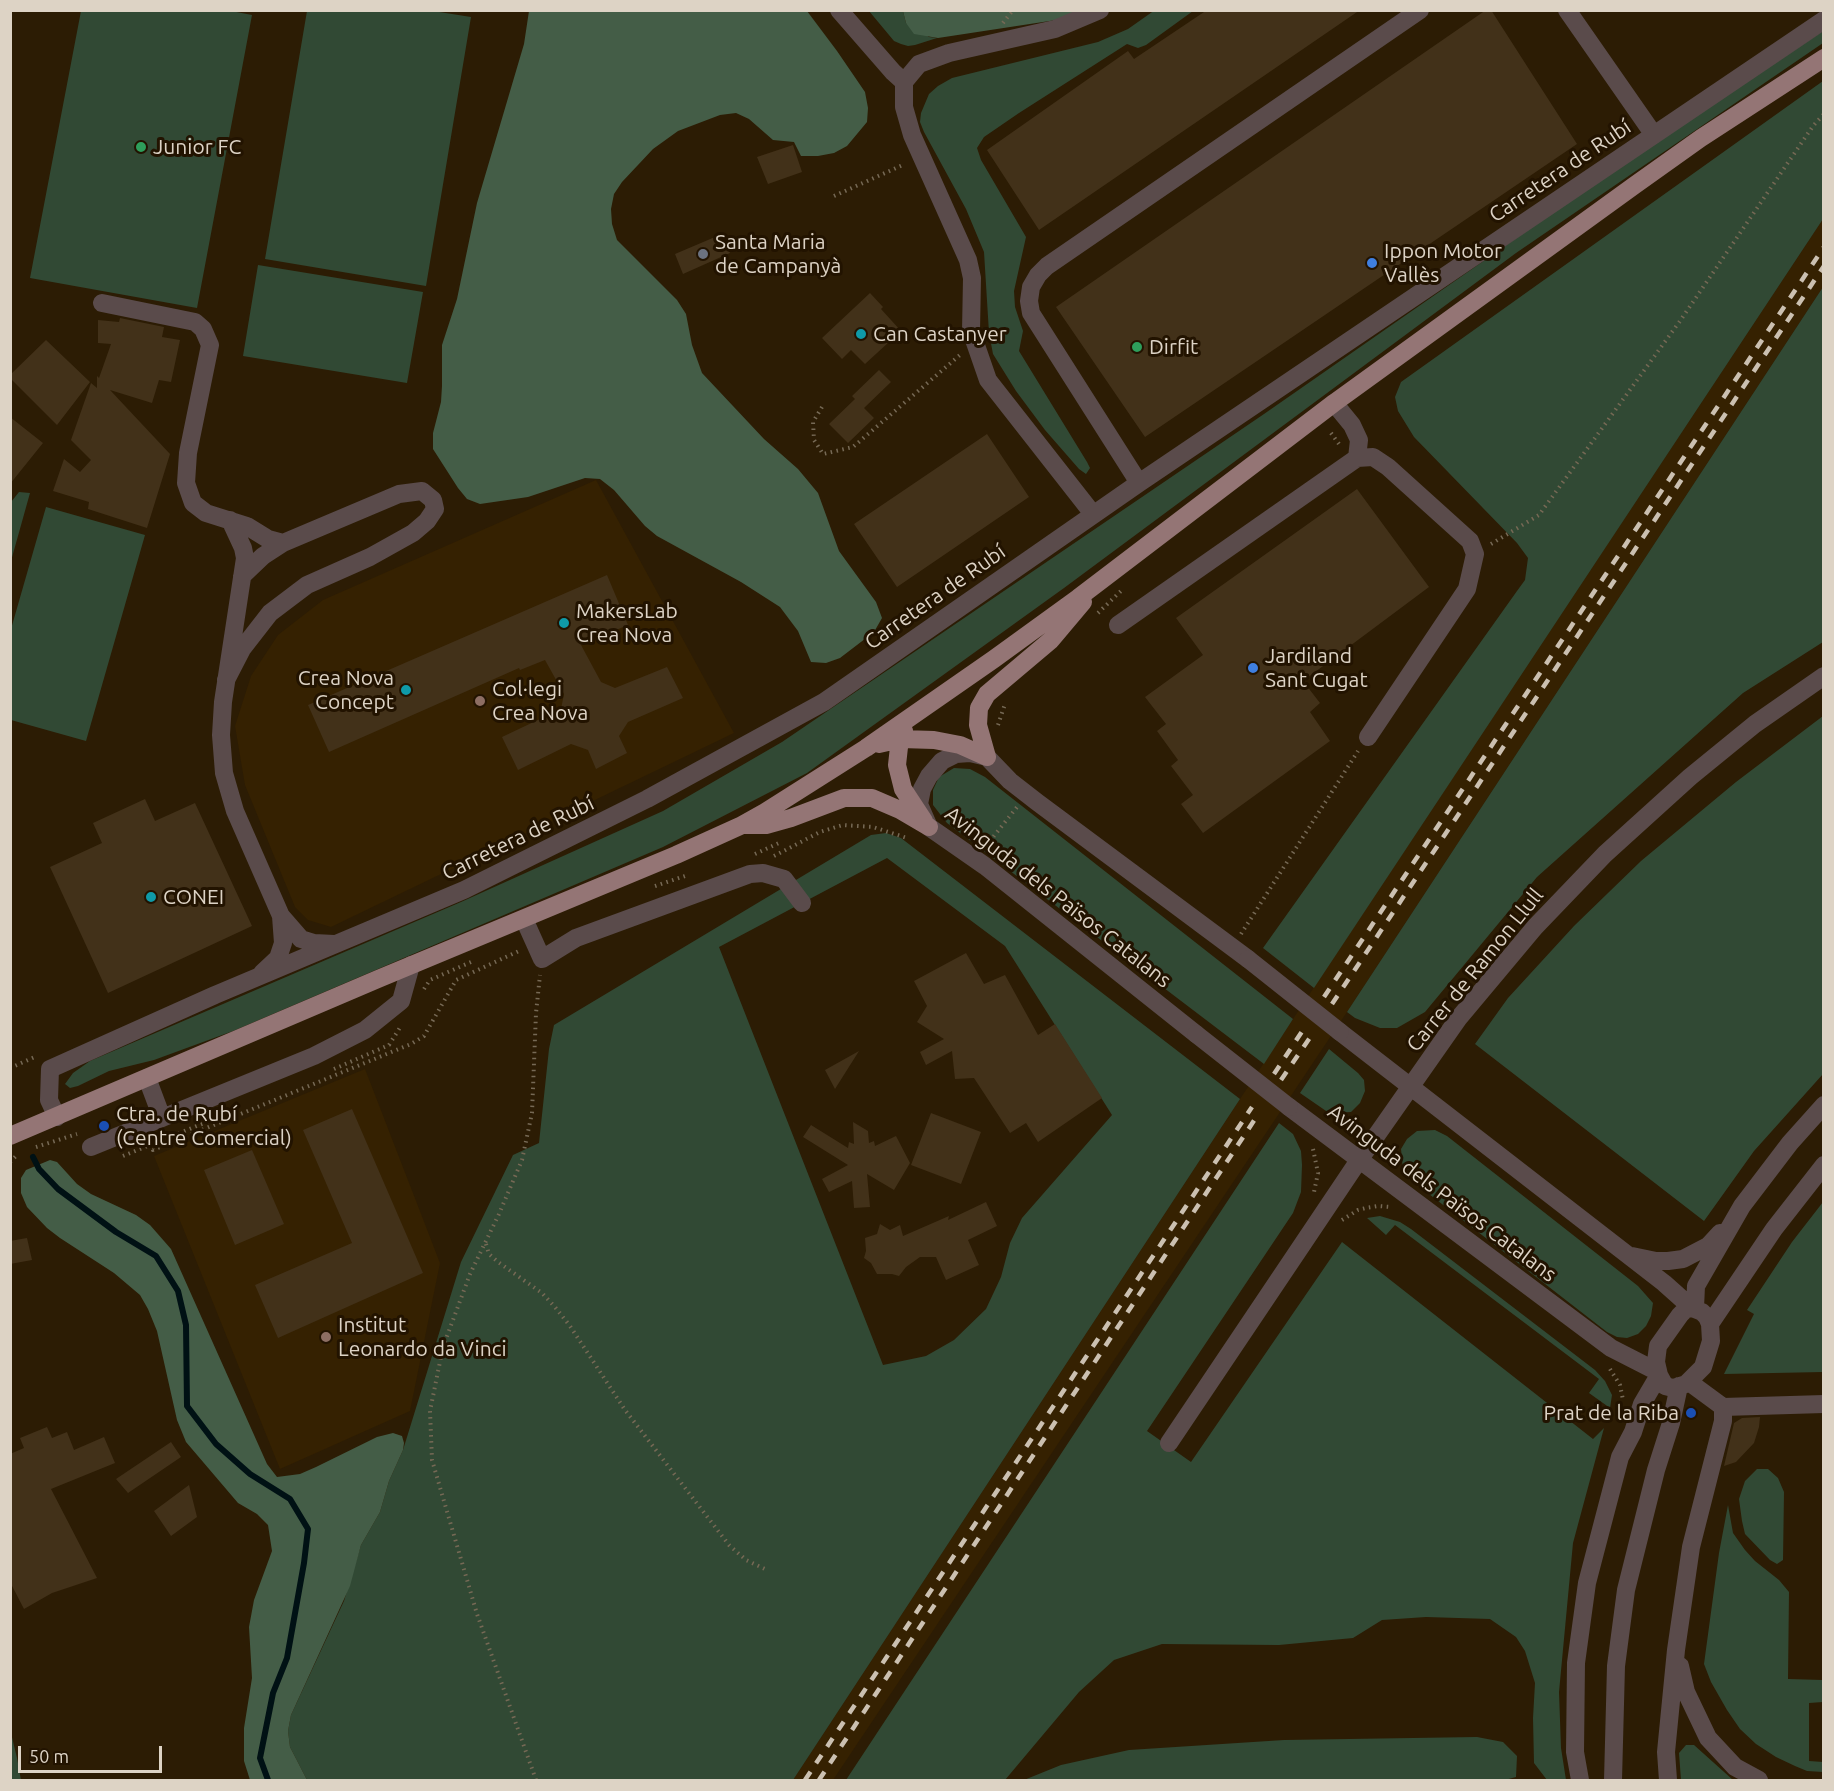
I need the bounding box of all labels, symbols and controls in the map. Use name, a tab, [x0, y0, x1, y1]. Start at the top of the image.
street label: Carretera de Rubí	[1484, 114, 1636, 228]
place label: Junior FC	[153, 134, 241, 160]
marker: Junior FC	[134, 140, 148, 154]
place label: Santa Maria de Campanyà	[715, 229, 841, 279]
place label: Ippon Motor Vallès	[1384, 238, 1502, 288]
marker: Santa Maria de Campanyà	[696, 247, 710, 261]
marker: Ippon Motor Vallès	[1365, 256, 1379, 270]
place label: Can Castanyer	[873, 321, 1007, 347]
marker: Can Castanyer	[854, 327, 868, 341]
place label: Dirfit	[1149, 334, 1198, 360]
marker: Dirfit	[1130, 340, 1144, 354]
street label: Carretera de Rubí	[860, 539, 1010, 655]
place label: MakersLab Crea Nova	[576, 598, 678, 648]
marker: MakersLab Crea Nova	[557, 616, 571, 630]
place label: Jardiland Sant Cugat	[1265, 643, 1368, 693]
marker: Jardiland Sant Cugat	[1246, 661, 1260, 675]
place label: Crea Nova Concept	[298, 665, 394, 715]
place label: Col·legi Crea Nova	[492, 676, 588, 726]
marker: Crea Nova Concept	[399, 683, 413, 697]
marker: Col·legi Crea Nova	[473, 694, 487, 708]
street label: Carretera de Rubí	[438, 790, 598, 886]
street label: Avinguda dels Països Catalans	[940, 801, 1176, 993]
street label: Carrer de Ramon Llull	[1401, 883, 1549, 1057]
place label: CONEI	[163, 884, 224, 910]
marker: CONEI	[144, 890, 158, 904]
street label: Avinguda dels Països Catalans	[1323, 1099, 1561, 1287]
place label: Ctra. de Rubí (Centre Comercial)	[116, 1101, 292, 1151]
marker: Ctra. de Rubí (Centre Comercial)	[97, 1119, 111, 1133]
place label: Institut Leonardo da Vinci	[338, 1312, 507, 1362]
marker: Institut Leonardo da Vinci	[319, 1330, 333, 1344]
place label: Prat de la Riba	[1544, 1400, 1679, 1426]
marker: Prat de la Riba	[1684, 1406, 1698, 1420]
scale bar	[21, 1734, 165, 1772]
text: 50 m	[29, 1746, 69, 1766]

